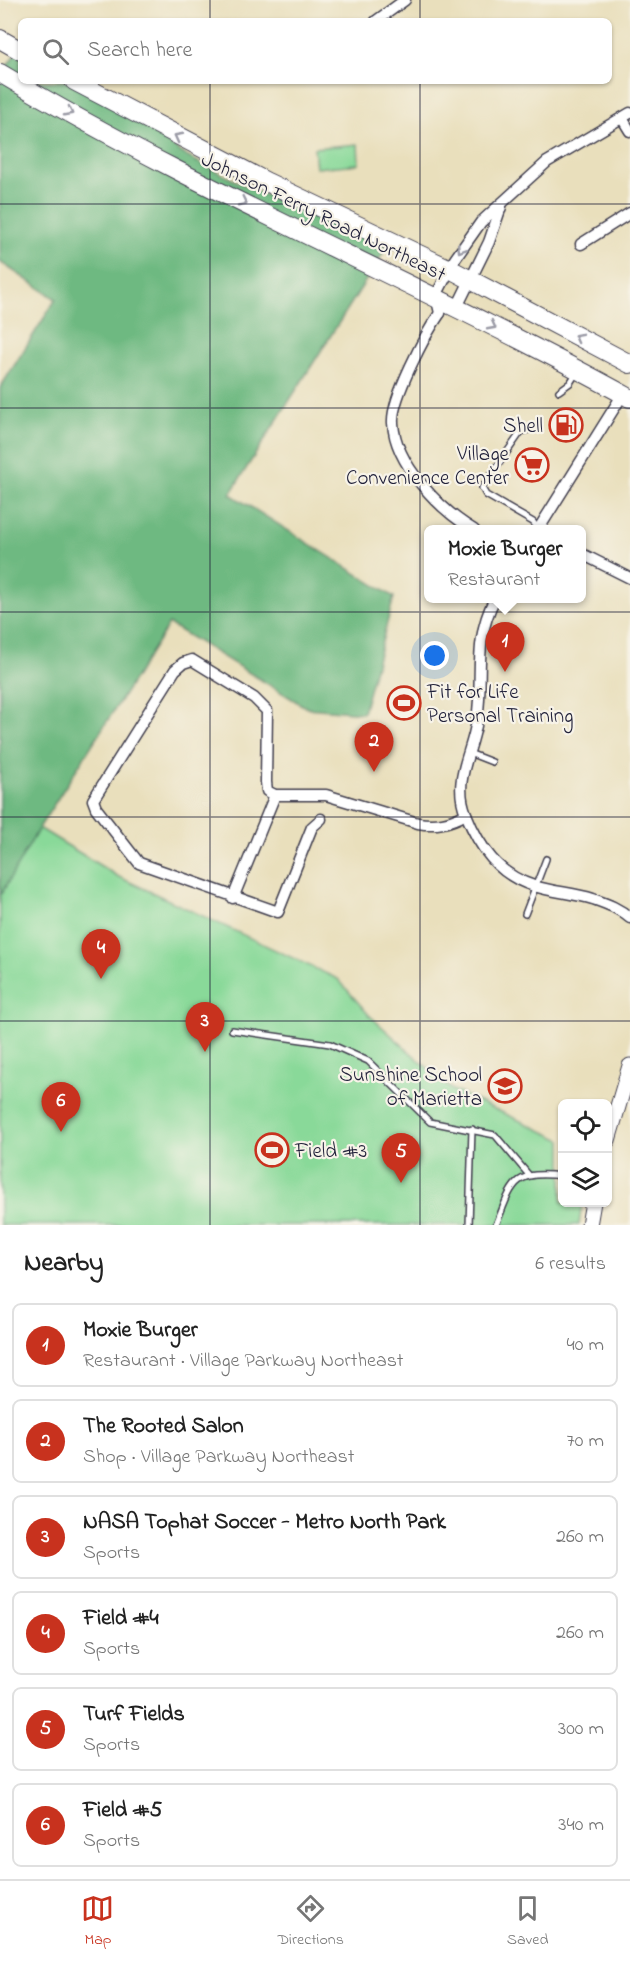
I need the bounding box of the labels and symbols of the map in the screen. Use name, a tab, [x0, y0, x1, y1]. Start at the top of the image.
one-way arrow	[63, 105, 74, 116]
one-way arrow	[174, 133, 185, 144]
street label: Johnson Ferry Road Northeast	[195, 145, 451, 292]
one-way arrow	[236, 194, 247, 206]
one-way arrow	[457, 243, 469, 253]
one-way arrow	[486, 318, 497, 330]
one-way arrow	[574, 333, 585, 344]
fuel station icon: Shell	[548, 407, 584, 443]
place label: Shell	[503, 412, 543, 442]
place label: Village Convenience Center	[346, 440, 510, 494]
supermarket icon: Village Convenience Center	[514, 447, 550, 483]
pin: 1	[486, 622, 524, 672]
your location	[420, 641, 449, 670]
place label: Fit for Life Personal Training	[426, 678, 574, 734]
sports icon: Fit for Life Personal Training	[386, 685, 422, 721]
pin: 2	[354, 722, 394, 772]
pin: 4	[82, 930, 120, 979]
pin: 3	[186, 1002, 224, 1052]
place label: Sunshine School of Marietta	[339, 1061, 482, 1115]
school or university icon: Sunshine School of Marietta	[487, 1068, 523, 1104]
pin: 6	[42, 1082, 80, 1132]
sports icon: Field #3	[254, 1132, 290, 1168]
pin: 5	[382, 1134, 420, 1183]
place label: Field #3	[294, 1137, 367, 1167]

